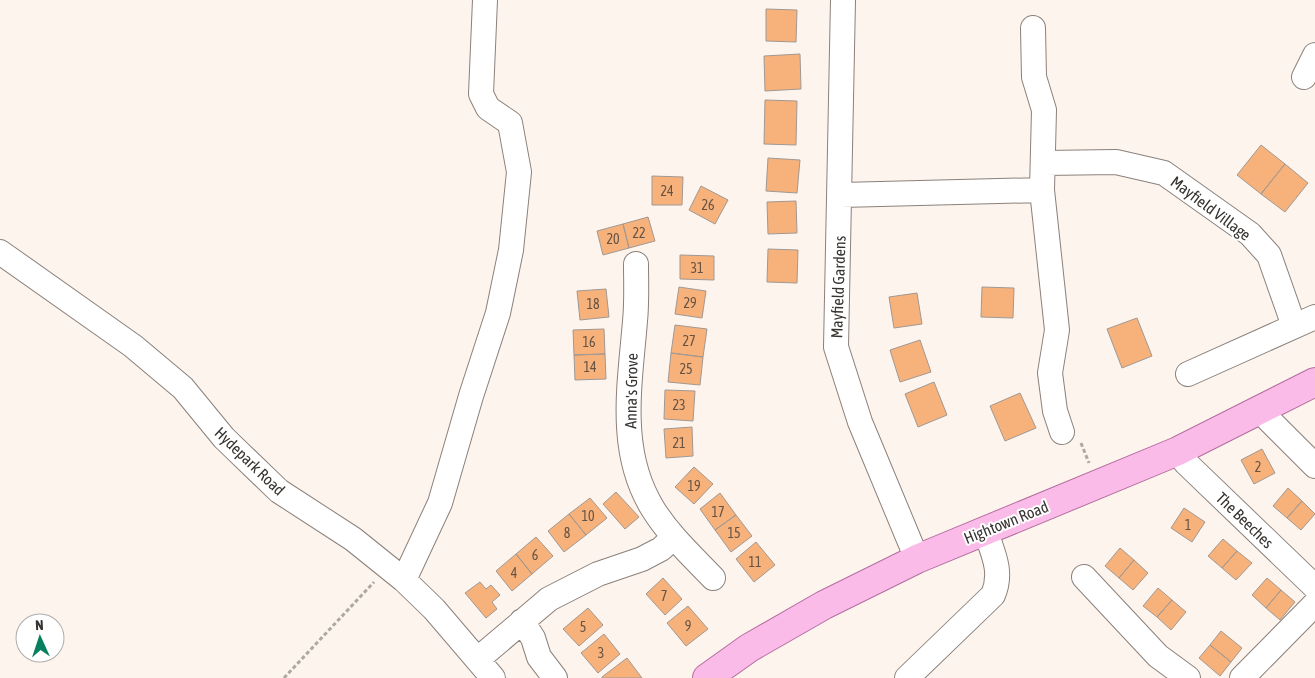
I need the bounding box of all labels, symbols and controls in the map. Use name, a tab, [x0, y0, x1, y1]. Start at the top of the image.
street label: Mayfield Village	[1167, 172, 1254, 245]
house number: 24	[660, 183, 674, 199]
house number: 26	[701, 197, 715, 213]
house number: 22	[632, 225, 646, 241]
house number: 20	[606, 231, 620, 247]
street label: Mayfield Gardens	[827, 235, 850, 339]
house number: 31	[690, 260, 704, 276]
house number: 29	[683, 295, 697, 311]
house number: 18	[586, 296, 600, 312]
house number: 27	[682, 333, 696, 349]
house number: 16	[582, 334, 596, 350]
street label: Anna's Grove	[621, 353, 641, 429]
house number: 14	[583, 359, 597, 375]
house number: 25	[679, 361, 693, 377]
house number: 23	[672, 397, 686, 413]
street label: Hydepark Road	[211, 423, 289, 499]
house number: 21	[672, 435, 686, 451]
house number: 2	[1255, 459, 1261, 475]
house number: 19	[687, 478, 701, 494]
street label: The Beeches	[1213, 488, 1278, 552]
street label: Hightown Road	[961, 497, 1051, 548]
house number: 17	[711, 504, 725, 520]
house number: 10	[581, 508, 595, 524]
house number: 1	[1185, 517, 1191, 533]
house number: 8	[564, 525, 571, 541]
house number: 15	[727, 525, 741, 541]
house number: 6	[532, 547, 539, 563]
house number: 11	[748, 554, 762, 570]
house number: 4	[511, 565, 518, 581]
house number: 7	[661, 588, 667, 604]
north arrow	[15, 613, 65, 663]
text: N	[35, 617, 44, 633]
house number: 9	[685, 618, 691, 634]
house number: 5	[580, 619, 586, 635]
house number: 3	[598, 645, 604, 661]

